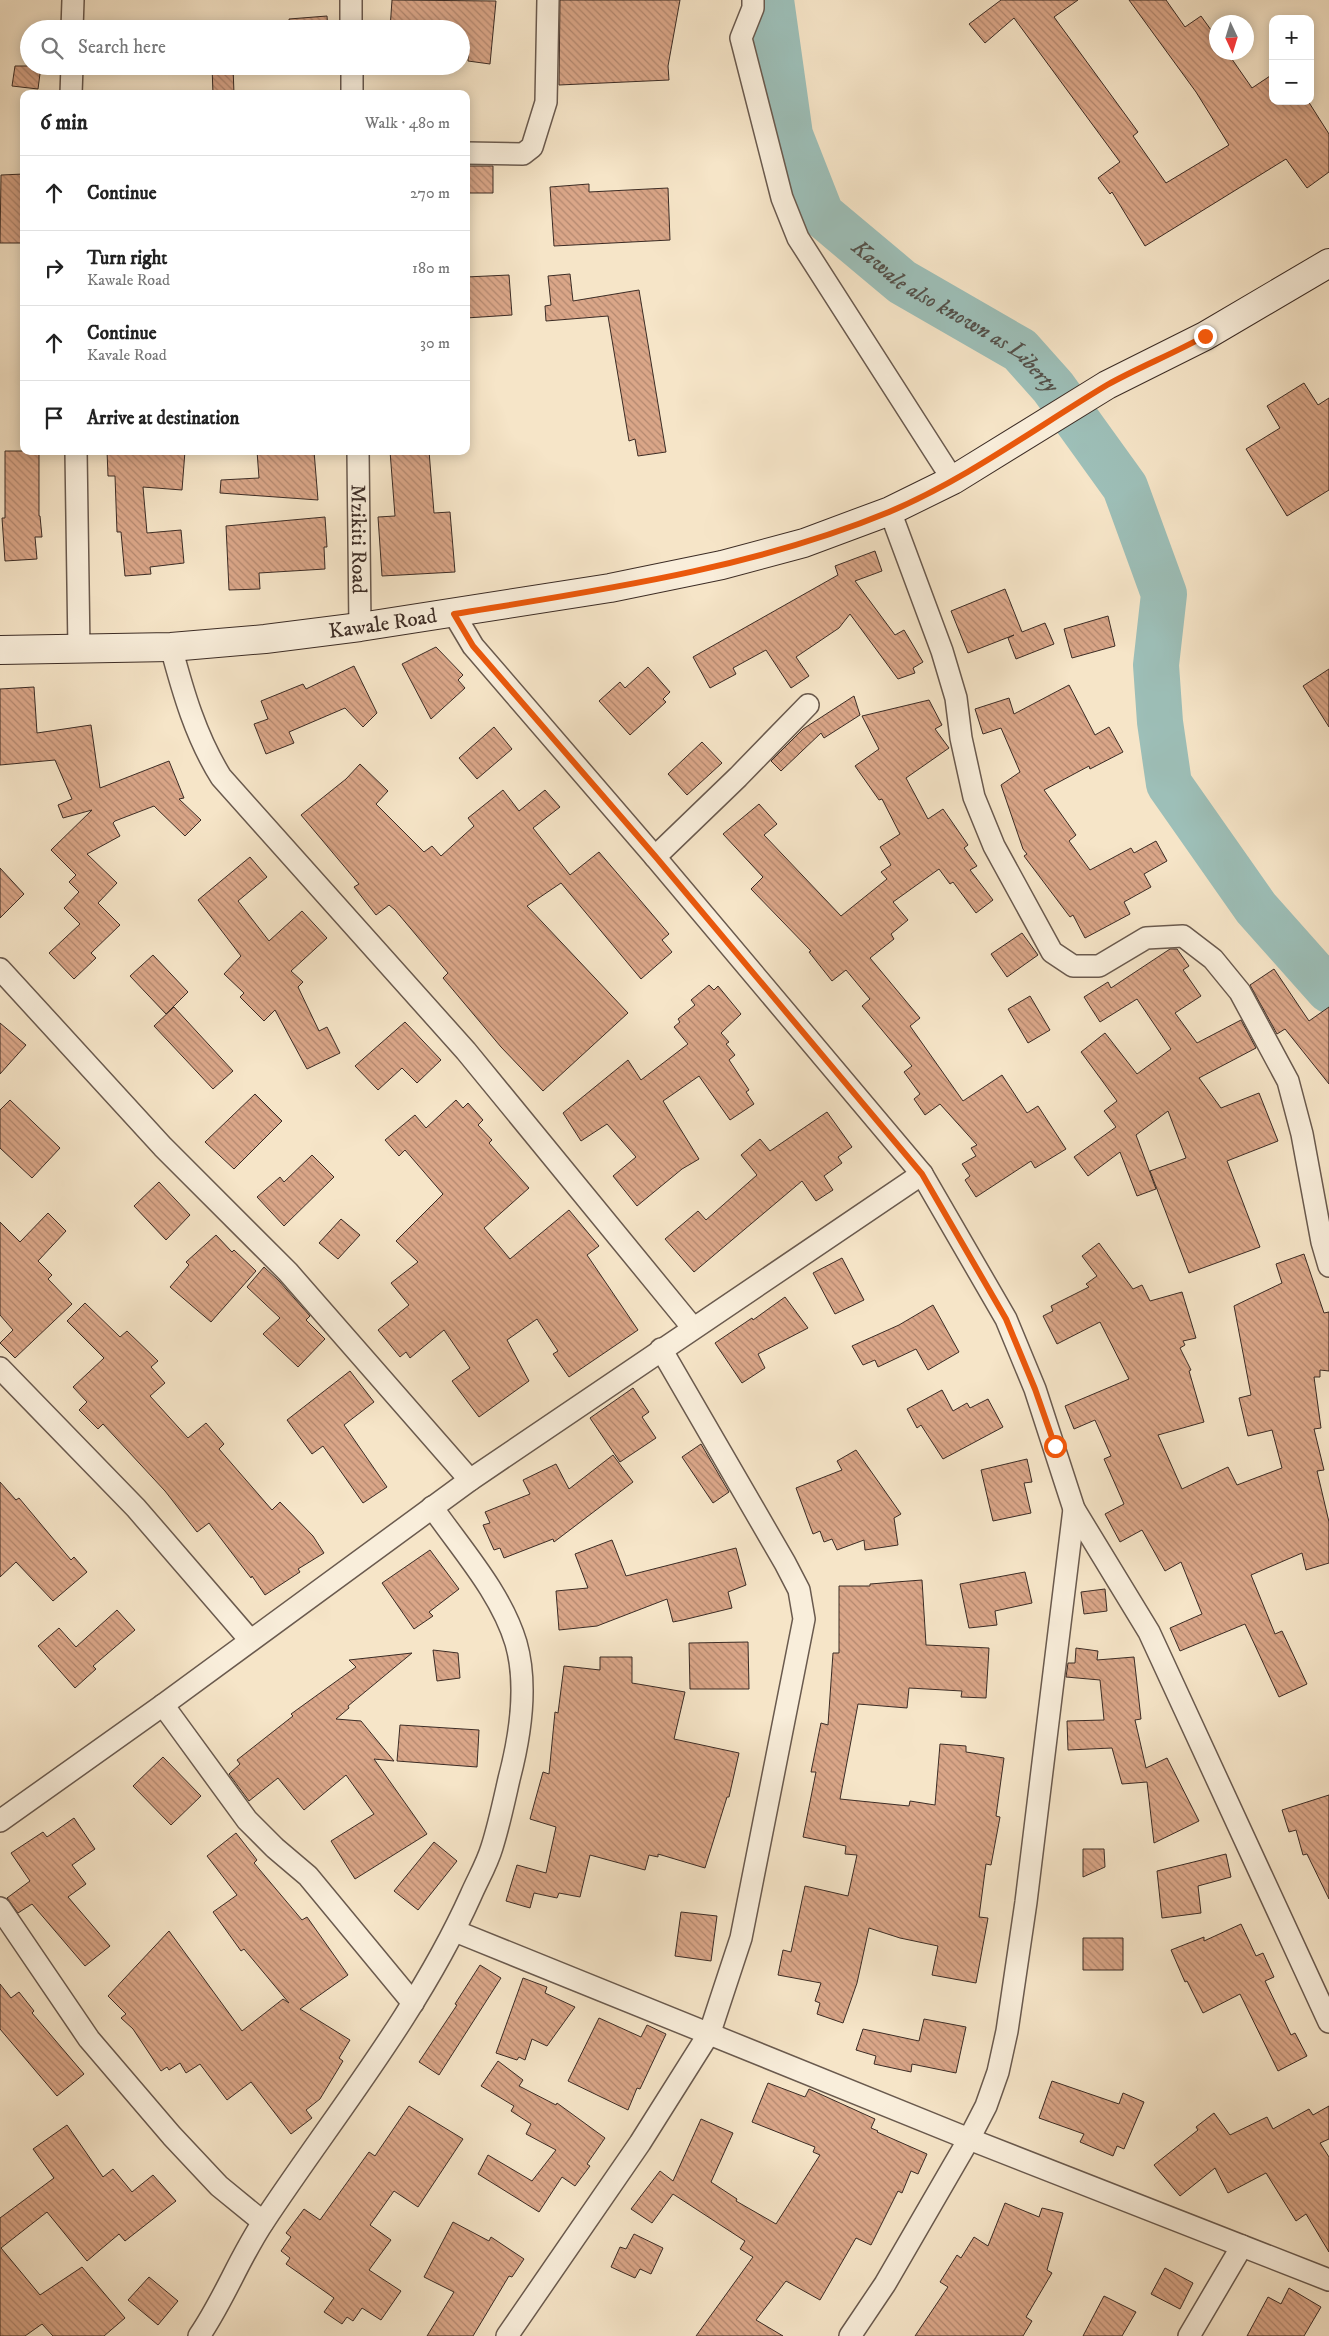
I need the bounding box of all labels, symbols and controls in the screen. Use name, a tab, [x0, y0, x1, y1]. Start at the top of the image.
north arrow	[1209, 15, 1254, 60]
map controls	[1269, 15, 1314, 105]
button: +	[1269, 15, 1314, 60]
search box	[20, 20, 470, 75]
icon: search	[38, 34, 66, 62]
text: Search here	[78, 36, 166, 59]
button: −	[1269, 60, 1314, 105]
text: 6 min	[40, 110, 88, 136]
text: Walk · 480 m	[365, 113, 450, 133]
icon: ahead	[40, 179, 68, 207]
text: Continue	[87, 182, 157, 205]
text: 270 m	[410, 183, 450, 203]
water label: Kawale also known as Liberty	[845, 233, 1065, 400]
text: Turn right	[87, 247, 167, 270]
icon: right	[40, 254, 68, 282]
text: 180 m	[412, 258, 450, 278]
text: Kawale Road	[87, 270, 170, 290]
text: Continue	[87, 322, 157, 345]
route end	[1194, 325, 1217, 348]
icon: ahead	[40, 329, 68, 357]
text: 30 m	[420, 333, 450, 353]
text: Kavale Road	[87, 345, 167, 365]
icon: arrive	[40, 404, 68, 432]
text: Arrive at destination	[87, 407, 239, 430]
street label: Mzikiti Road	[344, 484, 372, 594]
street label: Kawale Road	[327, 603, 439, 645]
route start	[1044, 1435, 1067, 1458]

